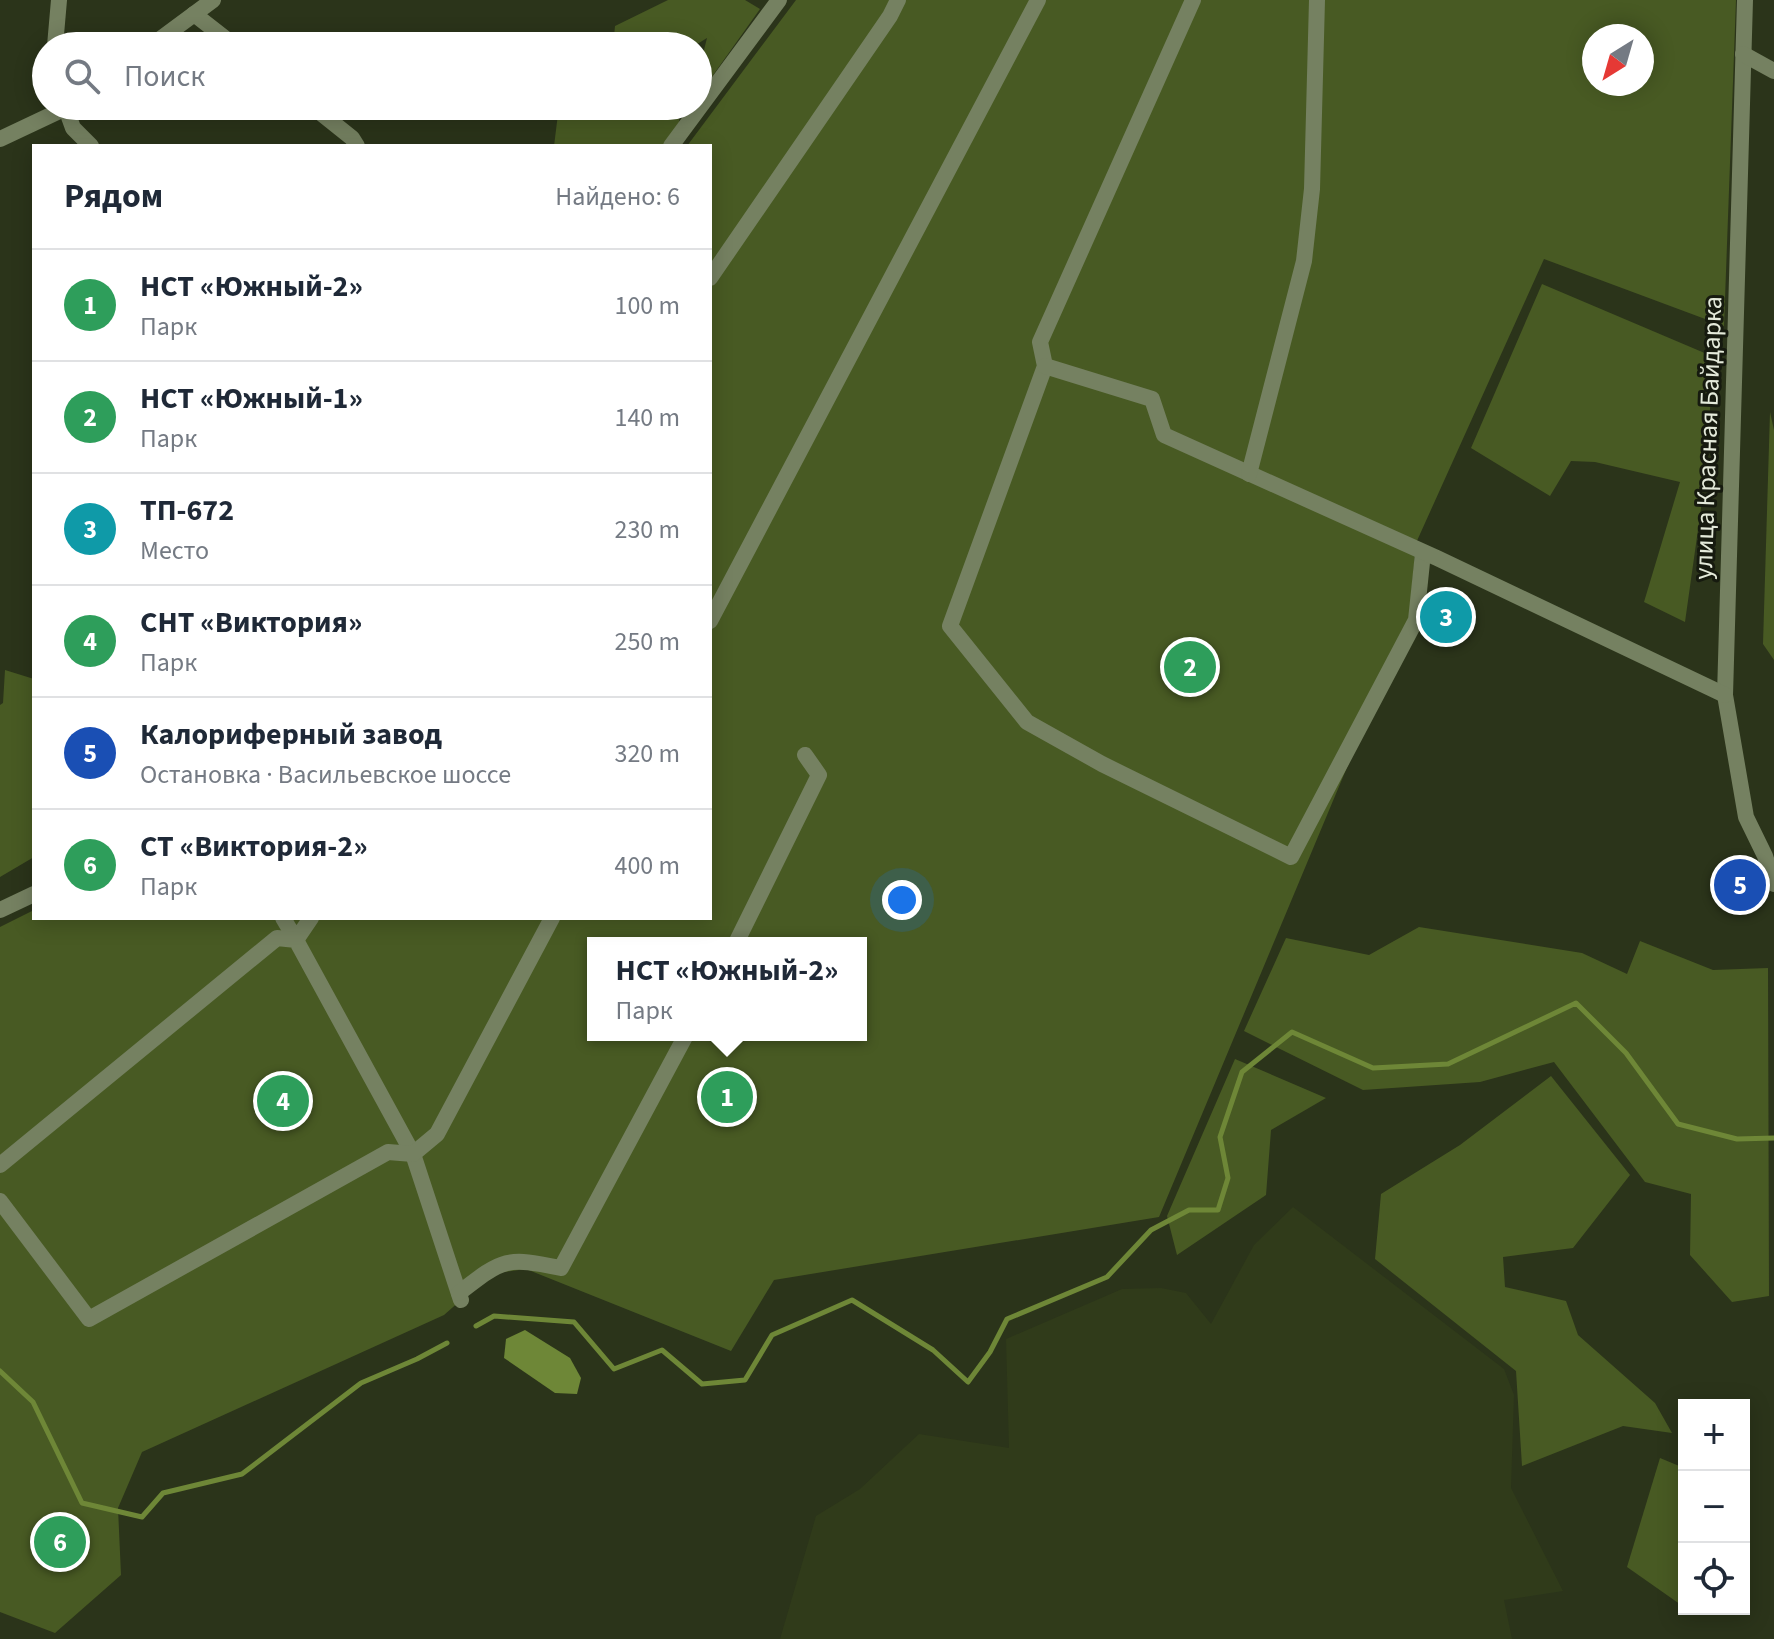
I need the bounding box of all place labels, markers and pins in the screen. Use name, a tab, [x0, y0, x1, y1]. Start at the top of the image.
pin: 3	[1420, 587, 1472, 647]
pin: 2	[1164, 637, 1216, 697]
pin: 5	[1714, 855, 1766, 915]
pin: 1	[701, 1067, 753, 1127]
pin: 4	[257, 1071, 309, 1131]
pin: 6	[34, 1512, 86, 1572]

